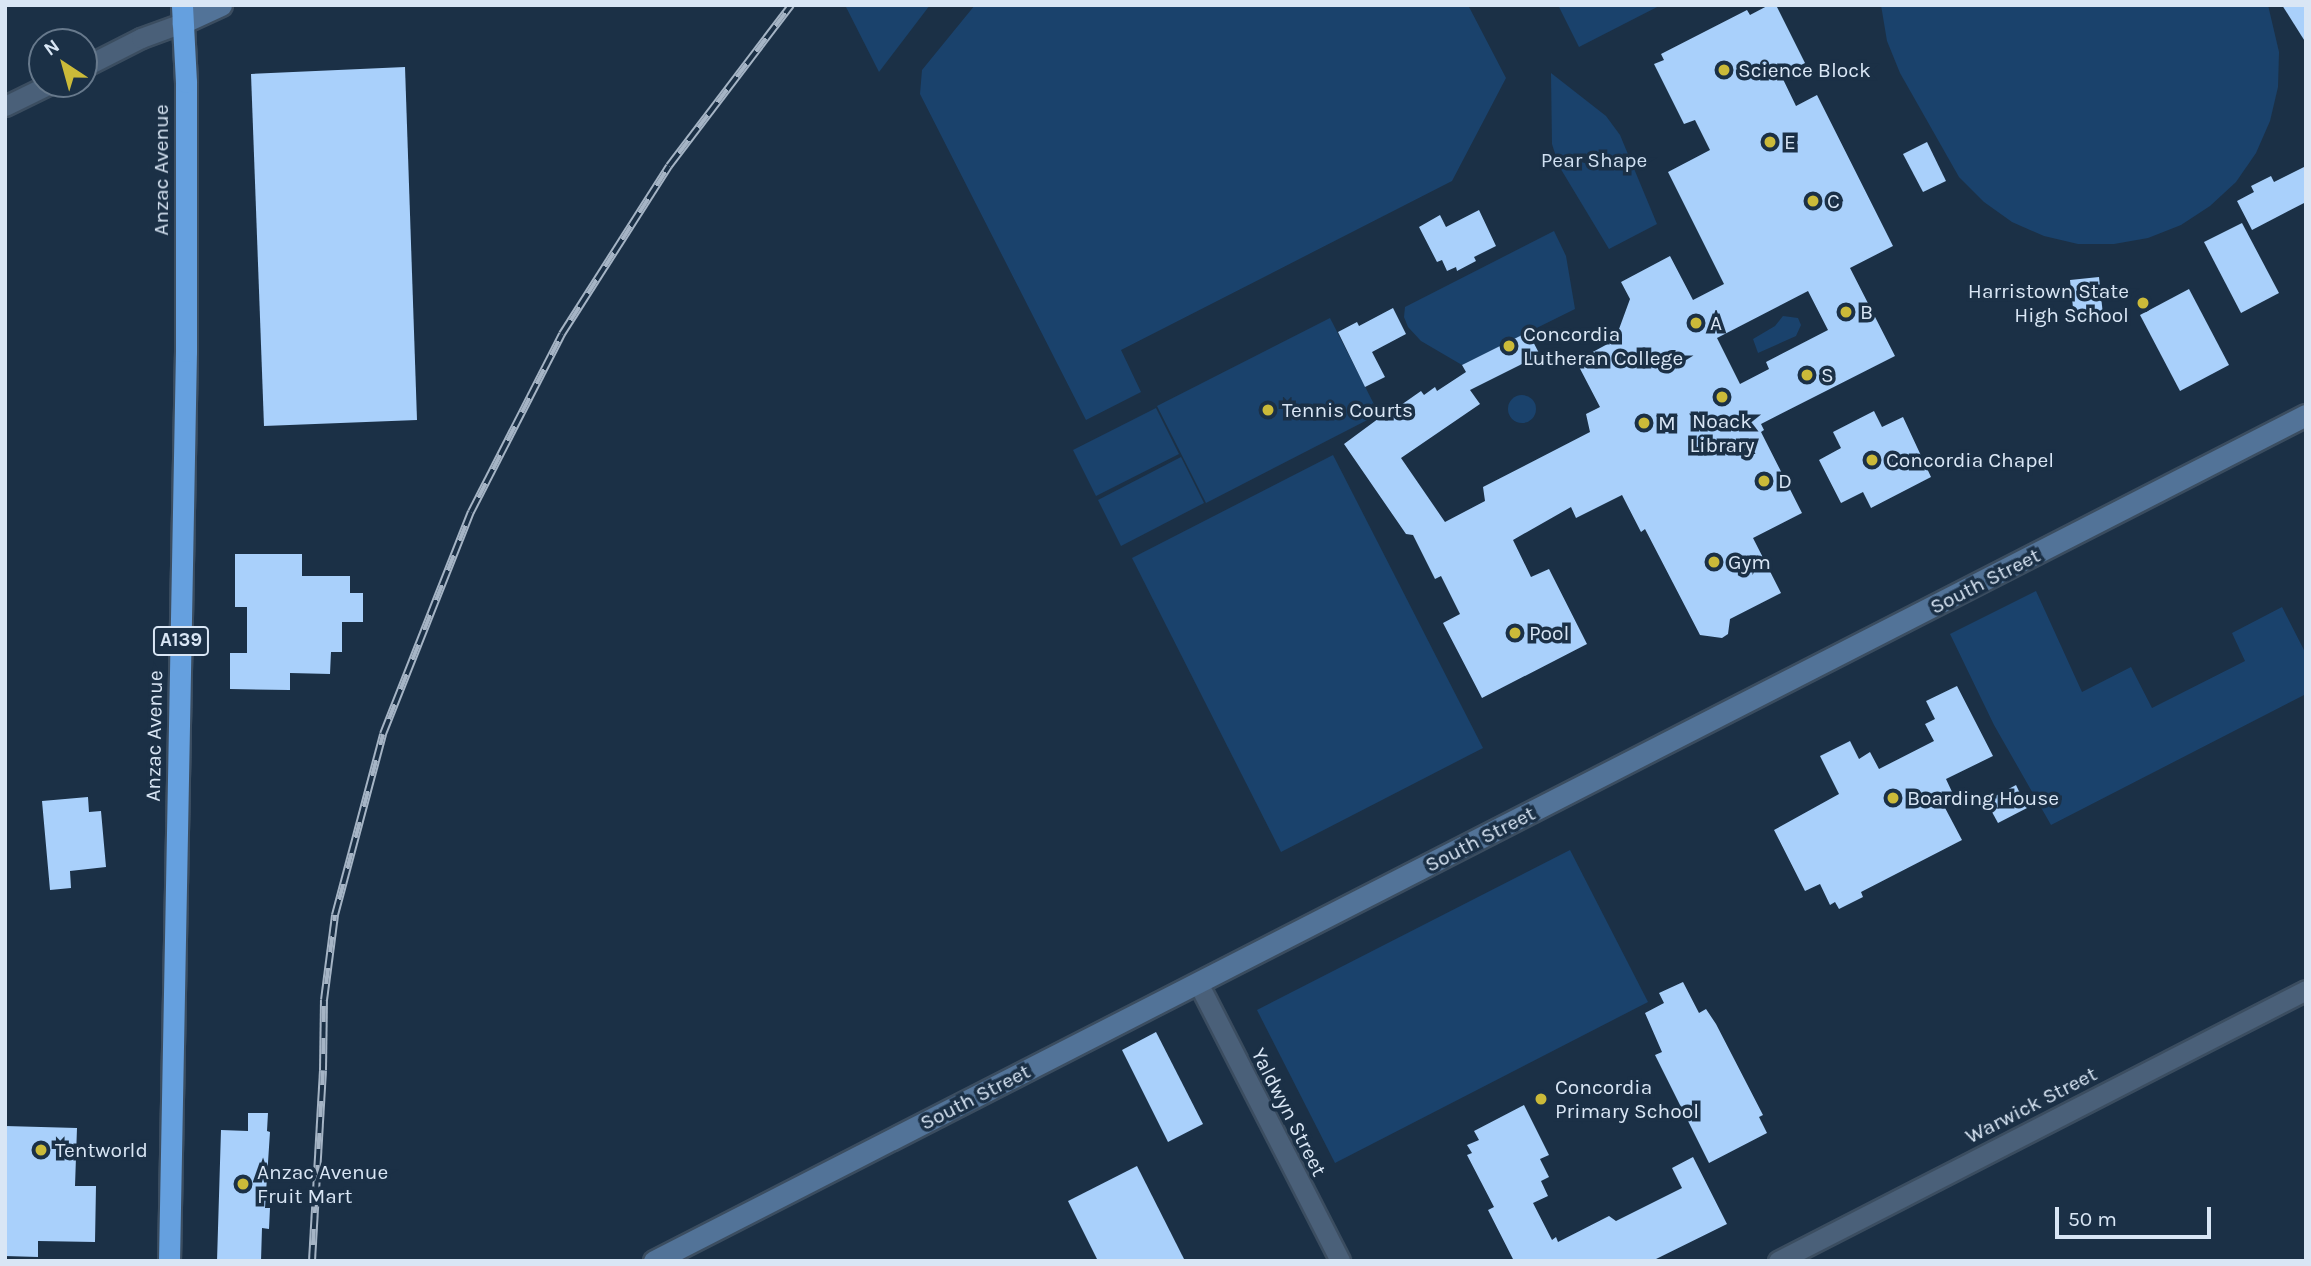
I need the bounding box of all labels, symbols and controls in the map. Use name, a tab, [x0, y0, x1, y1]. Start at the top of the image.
north arrow	[28, 28, 98, 98]
text: N	[40, 35, 64, 61]
place label: Science Block	[1738, 57, 1871, 83]
marker: Science Block	[1716, 62, 1732, 78]
street label: Anzac Avenue	[148, 104, 174, 236]
place label: E	[1784, 129, 1796, 155]
marker: E	[1762, 134, 1778, 150]
park label: Pear Shape	[1541, 147, 1647, 173]
place label: C	[1827, 188, 1840, 214]
marker: C	[1805, 193, 1821, 209]
place label: Harristown State High School	[1968, 278, 2129, 328]
marker: Harristown State High School	[2135, 295, 2151, 311]
place label: B	[1860, 299, 1873, 325]
marker: B	[1838, 304, 1854, 320]
place label: A	[1710, 310, 1722, 336]
marker: A	[1688, 315, 1704, 331]
place label: Concordia Lutheran College	[1523, 321, 1683, 371]
marker: Concordia Lutheran College	[1501, 338, 1517, 354]
place label: S	[1821, 362, 1834, 388]
marker: S	[1799, 367, 1815, 383]
marker: Noack Library	[1714, 389, 1730, 405]
place label: Tennis Courts	[1282, 397, 1413, 423]
marker: Tennis Courts	[1260, 402, 1276, 418]
place label: Noack Library	[1689, 408, 1755, 458]
place label: M	[1658, 410, 1676, 436]
marker: M	[1636, 415, 1652, 431]
place label: Concordia Chapel	[1886, 447, 2054, 473]
marker: Concordia Chapel	[1864, 452, 1880, 468]
place label: D	[1778, 468, 1792, 494]
marker: D	[1756, 473, 1772, 489]
street label: South Street	[1926, 543, 2044, 619]
place label: Gym	[1728, 549, 1771, 575]
marker: Gym	[1706, 554, 1722, 570]
place label: Pool	[1529, 620, 1569, 646]
marker: Pool	[1507, 625, 1523, 641]
road number: A139	[151, 626, 211, 656]
street label: Anzac Avenue	[140, 670, 168, 802]
place label: Boarding House	[1907, 785, 2059, 811]
marker: Boarding House	[1885, 790, 1901, 806]
street label: South Street	[1421, 801, 1539, 877]
street label: Yaldwyn Street	[1246, 1044, 1332, 1180]
street label: South Street	[916, 1059, 1034, 1135]
street label: Warwick Street	[1961, 1061, 2101, 1149]
place label: Concordia Primary School	[1555, 1074, 1699, 1124]
marker: Concordia Primary School	[1533, 1091, 1549, 1107]
place label: Tentworld	[55, 1137, 148, 1163]
marker: Tentworld	[33, 1142, 49, 1158]
place label: Anzac Avenue Fruit Mart	[257, 1159, 388, 1209]
marker: Anzac Avenue Fruit Mart	[235, 1176, 251, 1192]
scale bar	[2059, 1192, 2215, 1236]
text: 50 m	[2068, 1207, 2117, 1231]

